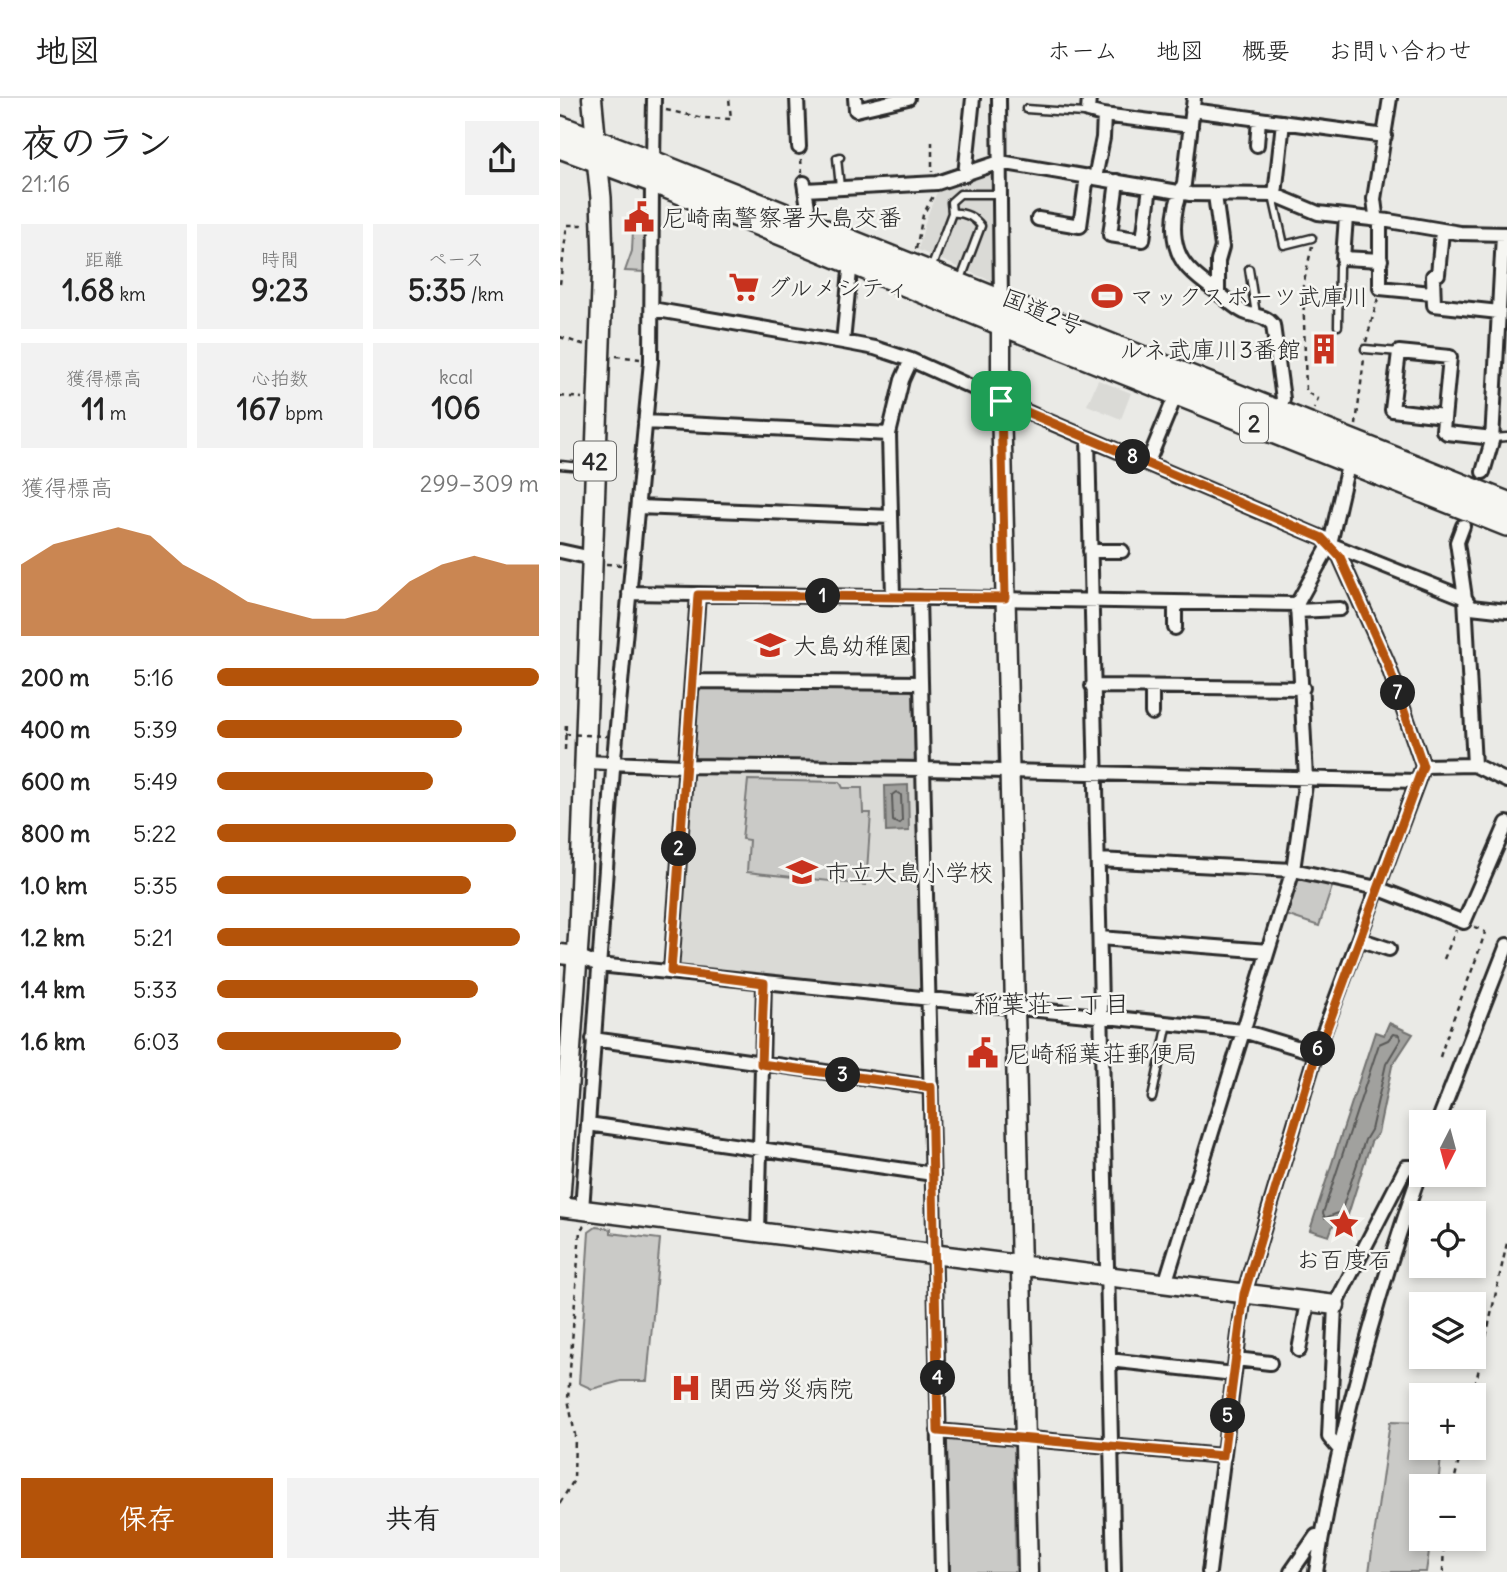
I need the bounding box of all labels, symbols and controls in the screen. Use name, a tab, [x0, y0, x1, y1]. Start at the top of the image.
text: 地図	[35, 29, 101, 71]
text: ホーム	[1047, 35, 1118, 65]
text: 地図	[1156, 35, 1204, 65]
text: 概要	[1242, 35, 1290, 65]
text: お問い合わせ	[1328, 35, 1472, 65]
text: 夜のラン	[21, 119, 173, 166]
button: share	[465, 121, 539, 195]
text: 21:16	[21, 169, 70, 198]
public building icon: 尼崎南警察署大島交番	[622, 200, 656, 234]
place label: 尼崎南警察署大島交番	[662, 202, 902, 232]
text: 距離	[85, 247, 123, 271]
text: 時間	[261, 247, 299, 271]
text: ペース	[428, 247, 484, 271]
supermarket icon: グルメシティ	[727, 270, 761, 304]
text: 1.68	[62, 271, 115, 309]
text: 9:23	[251, 271, 309, 309]
text: 5:35	[408, 271, 466, 309]
place label: グルメシティ	[767, 272, 909, 302]
sports icon: マックスポーツ武庫川	[1090, 279, 1124, 313]
street label: 国道2号	[998, 281, 1088, 341]
place label: マックスポーツ武庫川	[1130, 281, 1369, 311]
text: km	[115, 282, 146, 306]
text: /km	[466, 282, 504, 306]
building icon: ルネ武庫川3番館	[1307, 332, 1341, 366]
place label: ルネ武庫川3番館	[1119, 334, 1301, 364]
text: kcal	[439, 365, 473, 389]
text: 獲得標高	[66, 366, 142, 390]
text: 心拍数	[251, 366, 309, 390]
pin	[971, 371, 1031, 431]
icon: arrive	[982, 382, 1020, 420]
text: 106	[432, 389, 480, 427]
text: 11	[81, 390, 105, 428]
text: 167	[237, 390, 281, 428]
text: m	[105, 401, 127, 425]
text: bpm	[281, 401, 323, 425]
road number: 2	[1240, 404, 1268, 442]
pin: 8	[1116, 440, 1150, 474]
road number: 42	[574, 442, 616, 480]
text: 8	[1127, 444, 1138, 468]
text: 299–309 m	[420, 469, 539, 498]
text: 獲得標高	[21, 473, 113, 502]
pin: 1	[806, 578, 840, 614]
text: 1	[819, 583, 826, 607]
school or university icon: 大島幼稚園	[753, 628, 787, 662]
place label: 大島幼稚園	[793, 630, 913, 660]
text: 200 m	[21, 663, 90, 692]
text: 5:16	[133, 663, 174, 692]
pin: 7	[1380, 676, 1416, 710]
text: 7	[1393, 680, 1402, 704]
text: 400 m	[21, 715, 90, 744]
text: 5:39	[133, 715, 178, 744]
text: 600 m	[21, 767, 90, 796]
text: 5:49	[133, 767, 178, 796]
text: 800 m	[21, 819, 90, 848]
text: 5:22	[133, 819, 177, 848]
pin: 2	[662, 832, 696, 866]
text: 2	[673, 836, 684, 860]
school or university icon: 市立大島小学校	[785, 855, 819, 889]
place label: 市立大島小学校	[825, 857, 993, 887]
text: 1.0 km	[21, 871, 87, 900]
text: 5:35	[133, 871, 178, 900]
text: 1.2 km	[21, 923, 85, 952]
text: 5:21	[133, 923, 173, 952]
text: 1.4 km	[21, 975, 85, 1004]
text: 5:33	[133, 975, 178, 1004]
district label: 稲葉荘二丁目	[974, 987, 1130, 1020]
text: 1.6 km	[21, 1027, 86, 1056]
text: 6:03	[133, 1027, 180, 1056]
pin: 6	[1300, 1032, 1336, 1066]
public building icon: 尼崎稲葉荘郵便局	[966, 1036, 1000, 1070]
text: 6	[1312, 1036, 1323, 1060]
place label: 尼崎稲葉荘郵便局	[1006, 1038, 1198, 1068]
pin: 3	[826, 1058, 860, 1093]
text: 3	[837, 1062, 848, 1086]
north arrow	[1409, 1110, 1486, 1186]
map controls	[1409, 1110, 1486, 1551]
button: locate	[1409, 1201, 1486, 1278]
place icon: お百度石	[1327, 1207, 1361, 1241]
place label: お百度石	[1296, 1244, 1392, 1274]
button: layers	[1409, 1292, 1486, 1369]
pin: 4	[920, 1360, 956, 1396]
text: 4	[932, 1365, 943, 1389]
hospital icon: 関西労災病院	[669, 1371, 703, 1405]
place label: 関西労災病院	[709, 1373, 853, 1403]
button: +	[1409, 1383, 1486, 1460]
pin: 5	[1210, 1398, 1246, 1434]
text: 5	[1222, 1403, 1233, 1427]
button: −	[1409, 1474, 1486, 1551]
button: 保存	[21, 1478, 273, 1558]
button: 共有	[287, 1478, 539, 1558]

